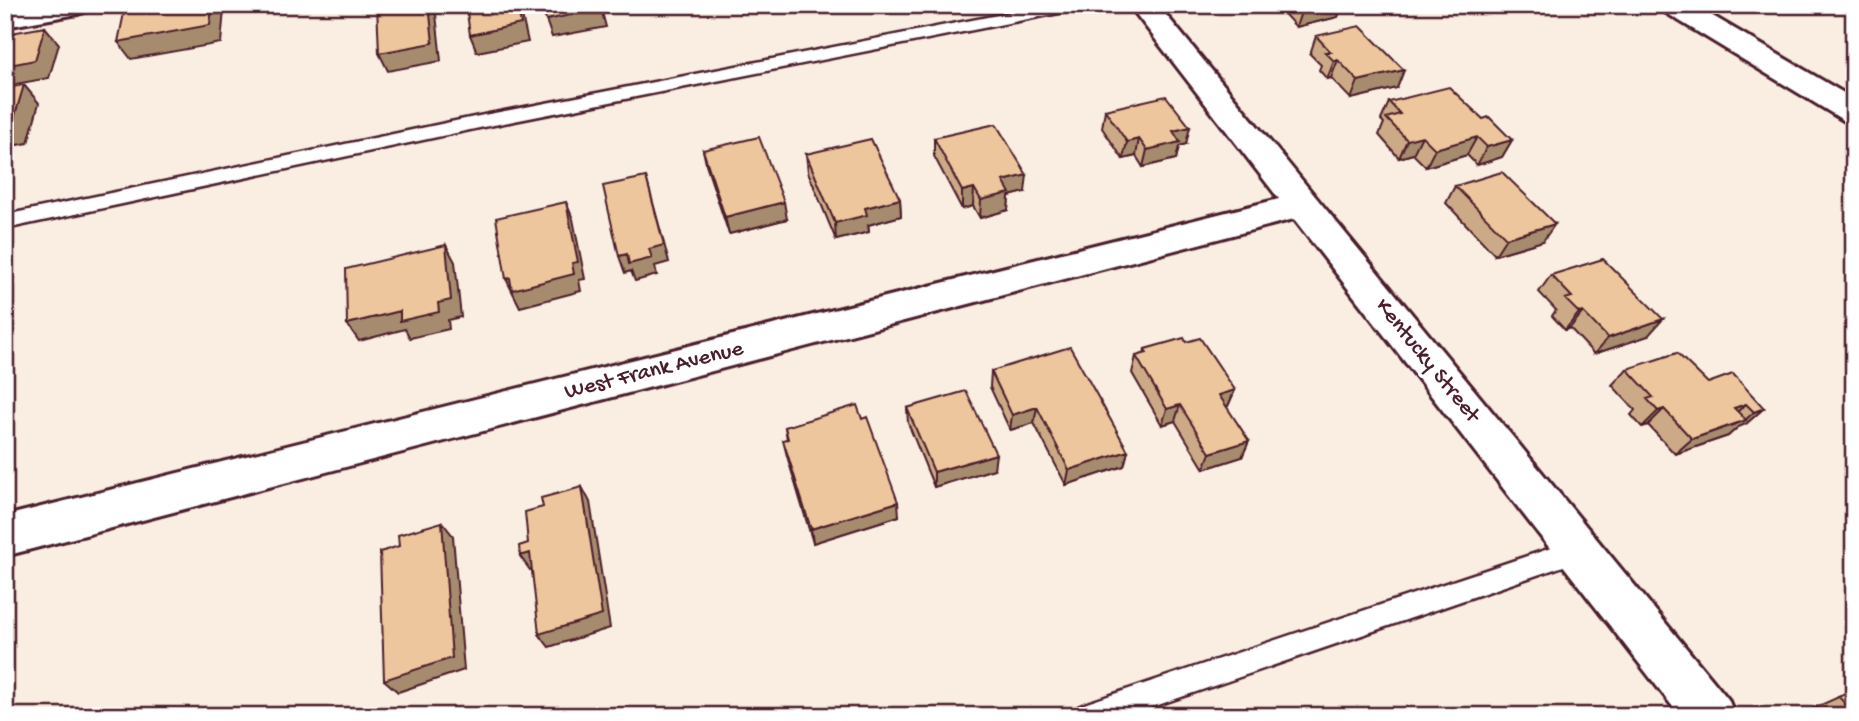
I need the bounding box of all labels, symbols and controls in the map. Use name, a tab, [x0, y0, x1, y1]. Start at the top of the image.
street label: Kentucky Street	[1369, 294, 1486, 430]
street label: West Frank Avenue	[562, 335, 747, 406]

